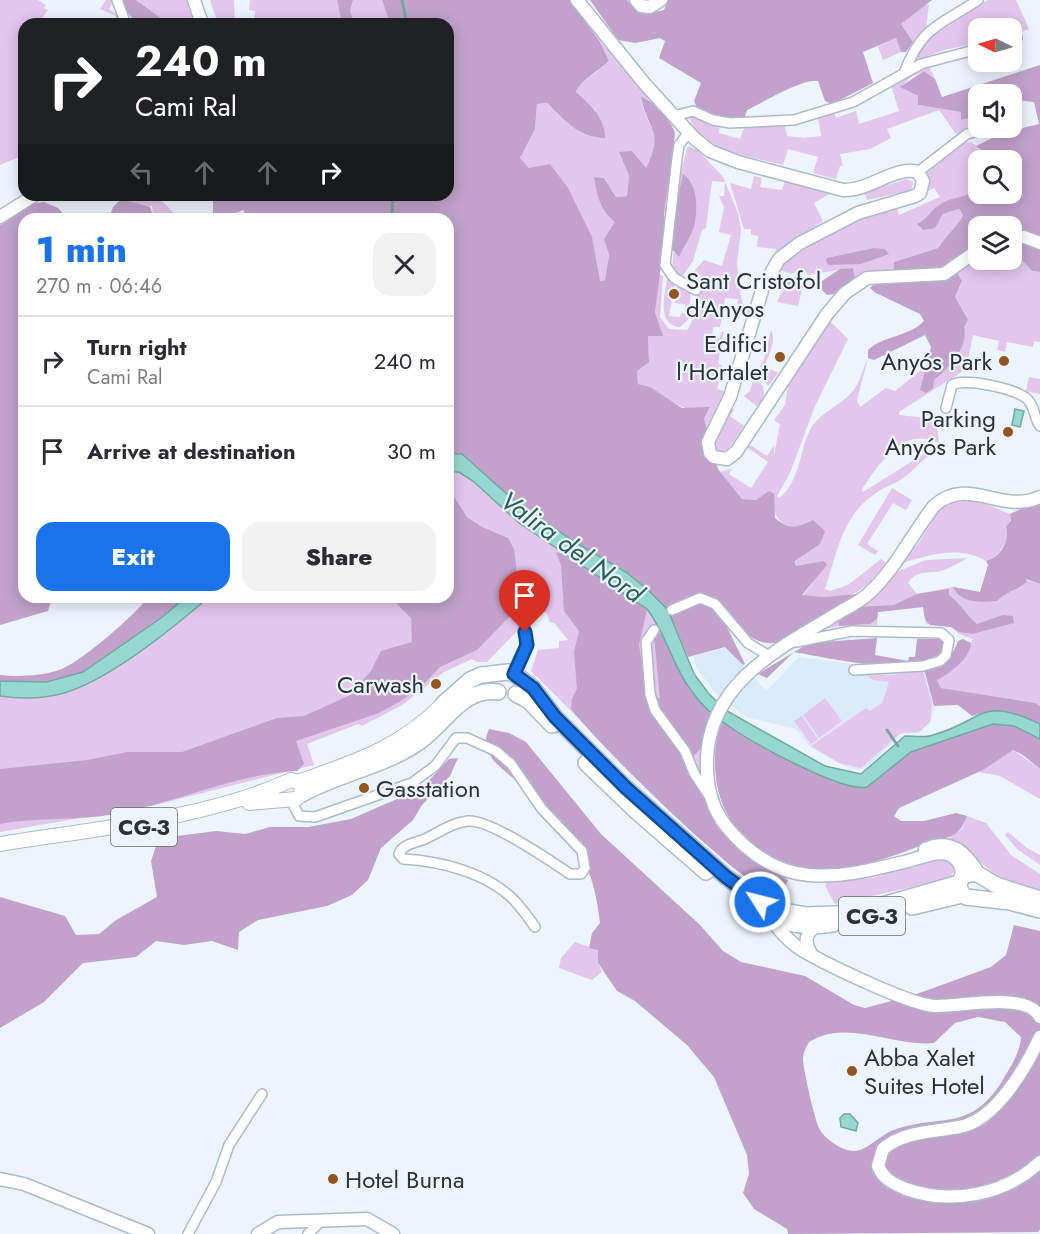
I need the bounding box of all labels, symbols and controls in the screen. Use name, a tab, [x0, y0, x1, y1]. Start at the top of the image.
north arrow	[968, 18, 1022, 72]
map controls	[968, 18, 1022, 270]
text: 240 m	[135, 31, 267, 92]
icon: right	[36, 42, 114, 120]
button: sound	[968, 84, 1022, 138]
text: Cami Ral	[135, 87, 237, 126]
button: search	[968, 150, 1022, 204]
icon: left	[125, 156, 158, 189]
icon: ahead	[188, 156, 221, 189]
icon: ahead	[251, 156, 284, 189]
icon: right	[314, 156, 347, 189]
button: layers	[968, 216, 1022, 270]
text: 1 min	[36, 223, 127, 275]
button: close	[373, 233, 436, 296]
place label: Sant Cristofol d'Anyos	[686, 263, 821, 326]
text: 270 m · 06:46	[36, 272, 162, 301]
marker: Sant Cristofol d'Anyos	[667, 287, 681, 301]
place label: Edifici l'Hortalet	[676, 326, 768, 389]
text: Turn right	[87, 331, 187, 363]
place label: Anyós Park	[881, 344, 992, 379]
icon: right	[36, 345, 69, 378]
text: 240 m	[374, 345, 436, 377]
marker: Edifici l'Hortalet	[773, 350, 787, 364]
marker: Anyós Park	[997, 354, 1011, 368]
text: Cami Ral	[87, 363, 163, 392]
place label: Parking Anyós Park	[885, 401, 996, 464]
marker: Parking Anyós Park	[1001, 425, 1015, 439]
icon: arrive	[36, 435, 69, 468]
text: Arrive at destination	[87, 435, 296, 467]
text: 30 m	[387, 435, 436, 467]
water label: Valira del Nord	[492, 482, 653, 613]
button: Exit	[36, 522, 230, 591]
button: Share	[242, 522, 436, 591]
pin	[499, 570, 550, 632]
icon: arrive	[508, 579, 541, 612]
place label: Carwash	[337, 667, 424, 702]
marker: Carwash	[429, 677, 443, 691]
place label: Gasstation	[376, 771, 481, 806]
marker: Gasstation	[357, 781, 371, 795]
road number: CG-3	[111, 808, 177, 846]
position arrow	[728, 870, 792, 934]
road number: CG-3	[839, 897, 905, 935]
place label: Abba Xalet Suites Hotel	[864, 1040, 985, 1103]
marker: Abba Xalet Suites Hotel	[845, 1064, 859, 1078]
place label: Hotel Burna	[345, 1162, 464, 1197]
marker: Hotel Burna	[326, 1172, 340, 1186]

